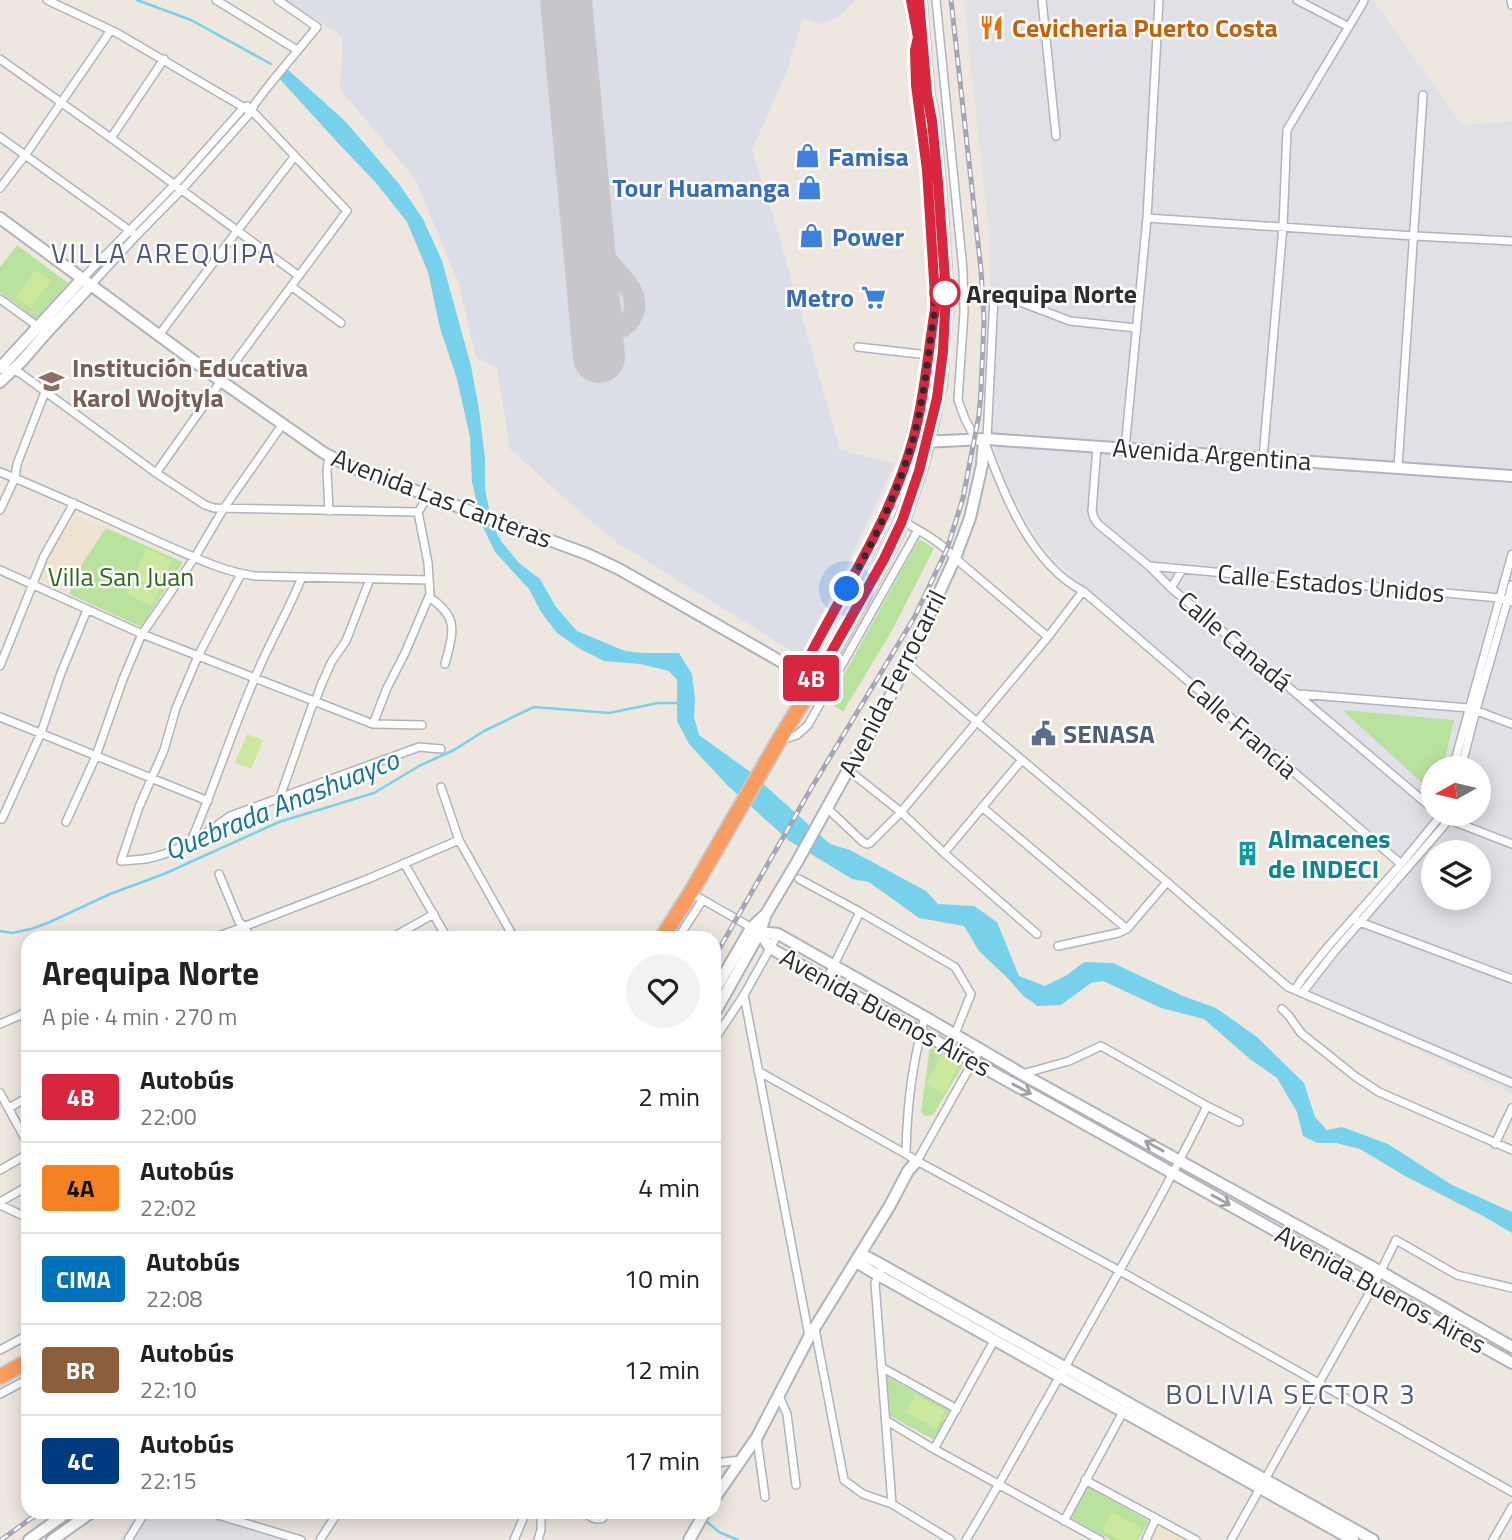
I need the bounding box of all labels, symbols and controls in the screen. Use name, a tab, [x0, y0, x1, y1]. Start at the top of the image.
place label: Cevicheria Puerto Costa	[1012, 8, 1278, 47]
restaurant icon: Cevicheria Puerto Costa	[978, 13, 1006, 41]
place label: Famisa	[828, 137, 909, 176]
shop icon: Famisa	[794, 142, 822, 170]
place label: Tour Huamanga	[613, 168, 790, 207]
shop icon: Tour Huamanga	[796, 173, 824, 201]
place label: Power	[832, 217, 904, 256]
shop icon: Power	[798, 222, 826, 250]
district label: VILLA AREQUIPA	[51, 231, 277, 274]
place label: Arequipa Norte	[966, 274, 1137, 313]
place label: Metro	[786, 278, 854, 317]
marker: Arequipa Norte	[930, 278, 960, 308]
supermarket icon: Metro	[860, 283, 888, 311]
place label: Institución Educativa Karol Wojtyla	[72, 348, 308, 417]
school or university icon: Institución Educativa Karol Wojtyla	[38, 368, 66, 396]
street label: Avenida Argentina	[1111, 428, 1313, 480]
street label: Avenida Las Canteras	[326, 438, 558, 558]
street label: Calle Estados Unidos	[1216, 554, 1446, 612]
park label: Villa San Juan	[48, 557, 194, 596]
your location	[829, 571, 864, 606]
street label: Calle Canadá	[1169, 581, 1301, 701]
street label: Avenida Ferrocarril	[828, 583, 956, 783]
line badge: 4B	[780, 655, 842, 701]
text: 4B	[797, 660, 825, 696]
street label: Calle Francia	[1177, 668, 1307, 788]
place label: SENASA	[1063, 714, 1155, 753]
public building icon: SENASA	[1029, 719, 1057, 747]
water label: Quebrada Anashuayco	[157, 737, 406, 871]
north arrow	[1421, 756, 1491, 826]
map controls	[1421, 756, 1491, 910]
place label: Almacenes de INDECI	[1268, 819, 1390, 888]
building icon: Almacenes de INDECI	[1234, 839, 1262, 867]
button: layers	[1421, 840, 1491, 910]
street label: Avenida Buenos Aires	[773, 938, 999, 1086]
text: Arequipa Norte	[42, 948, 259, 998]
button: heart	[626, 954, 700, 1028]
text: A pie · 4 min · 270 m	[42, 999, 237, 1034]
text: Autobús	[140, 1060, 234, 1099]
text: 2 min	[638, 1077, 700, 1116]
text: 4B	[66, 1079, 95, 1115]
one-way arrow	[1012, 1082, 1032, 1096]
text: 22:00	[140, 1099, 197, 1134]
one-way arrow	[1144, 1139, 1164, 1153]
text: Autobús	[140, 1151, 234, 1190]
text: 4 min	[638, 1168, 700, 1207]
text: 4A	[67, 1170, 94, 1206]
text: 22:02	[140, 1190, 197, 1225]
one-way arrow	[1210, 1194, 1231, 1207]
street label: Avenida Buenos Aires	[1268, 1215, 1494, 1363]
text: Autobús	[146, 1242, 240, 1281]
text: 10 min	[624, 1259, 700, 1298]
text: CIMA	[56, 1261, 111, 1297]
text: 22:08	[146, 1281, 202, 1316]
text: Autobús	[140, 1333, 234, 1372]
text: 12 min	[624, 1350, 700, 1389]
text: BR	[66, 1352, 95, 1388]
text: 22:10	[140, 1372, 197, 1407]
district label: BOLIVIA SECTOR 3	[1165, 1372, 1417, 1415]
text: Autobús	[140, 1424, 234, 1463]
text: 17 min	[624, 1441, 700, 1480]
text: 4C	[67, 1443, 94, 1479]
text: 22:15	[140, 1463, 197, 1498]

